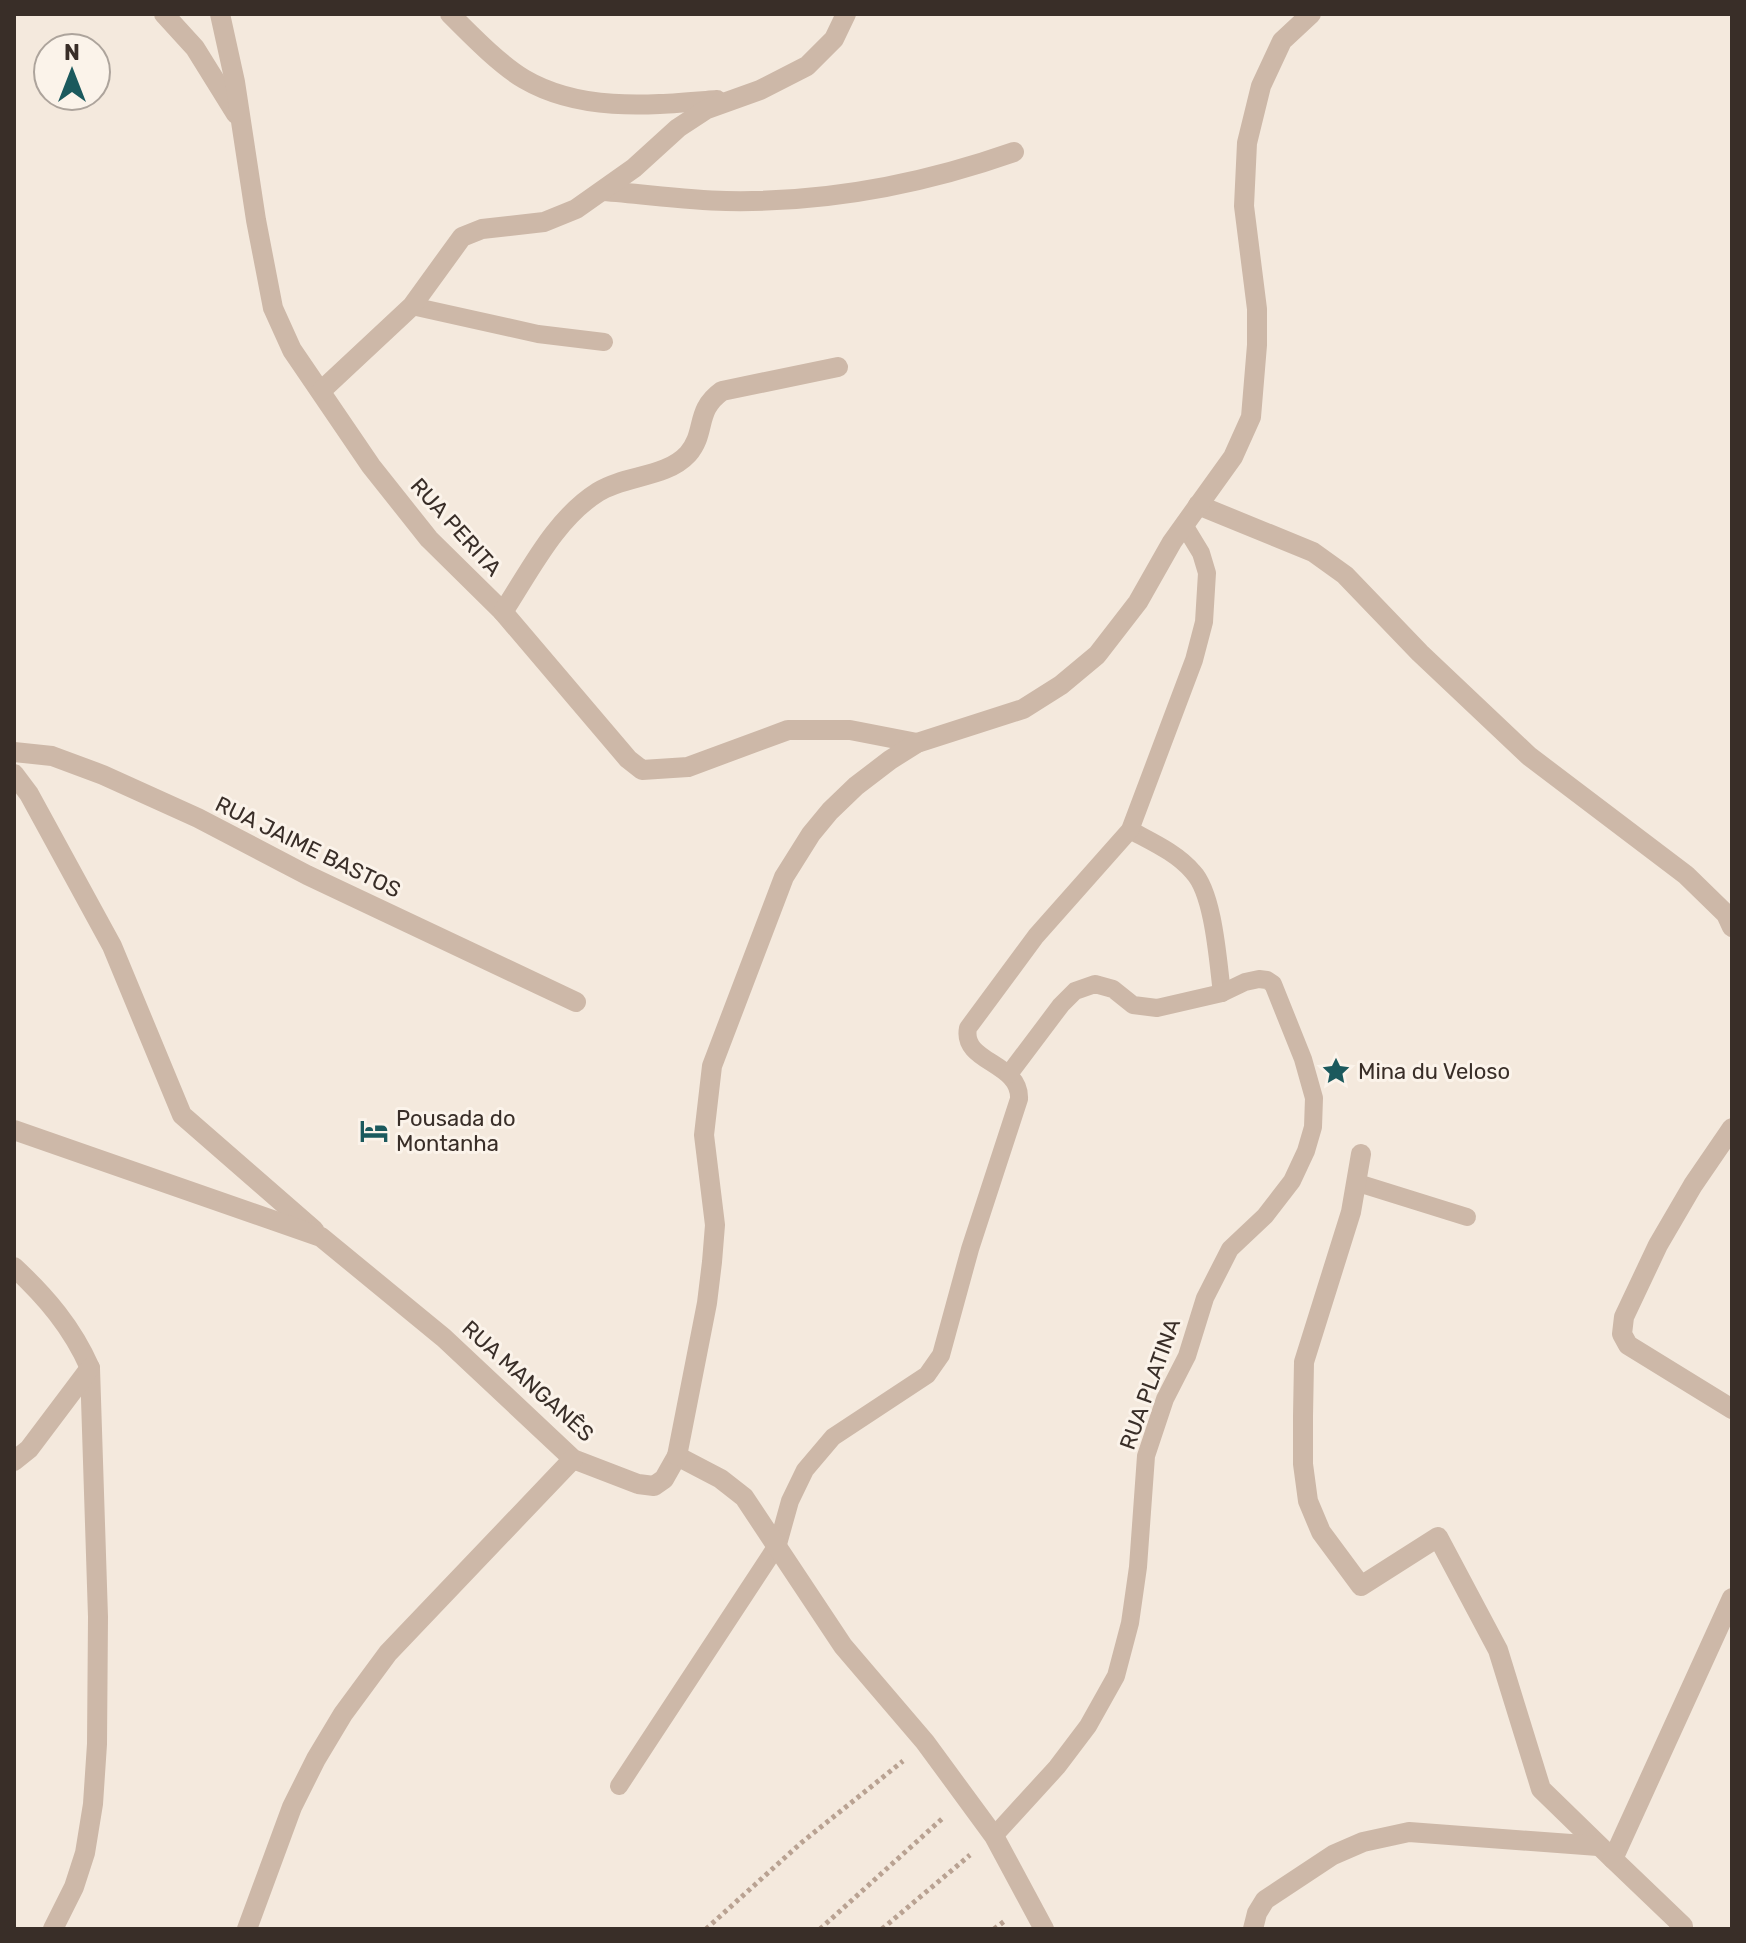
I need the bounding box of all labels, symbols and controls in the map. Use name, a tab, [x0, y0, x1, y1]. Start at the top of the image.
north arrow	[32, 32, 112, 112]
text: N	[64, 39, 80, 66]
street label: RUA PERITA	[405, 472, 507, 582]
street label: RUA JAIME BASTOS	[211, 790, 405, 904]
place icon: Mina du Veloso	[1321, 1056, 1351, 1086]
place label: Mina du Veloso	[1358, 1058, 1510, 1085]
place label: Pousada do Montanha	[396, 1105, 516, 1157]
hotel icon: Pousada do Montanha	[359, 1116, 389, 1146]
street label: RUA MANGANÊS	[456, 1315, 600, 1447]
street label: RUA PLATINA	[1114, 1315, 1186, 1453]

